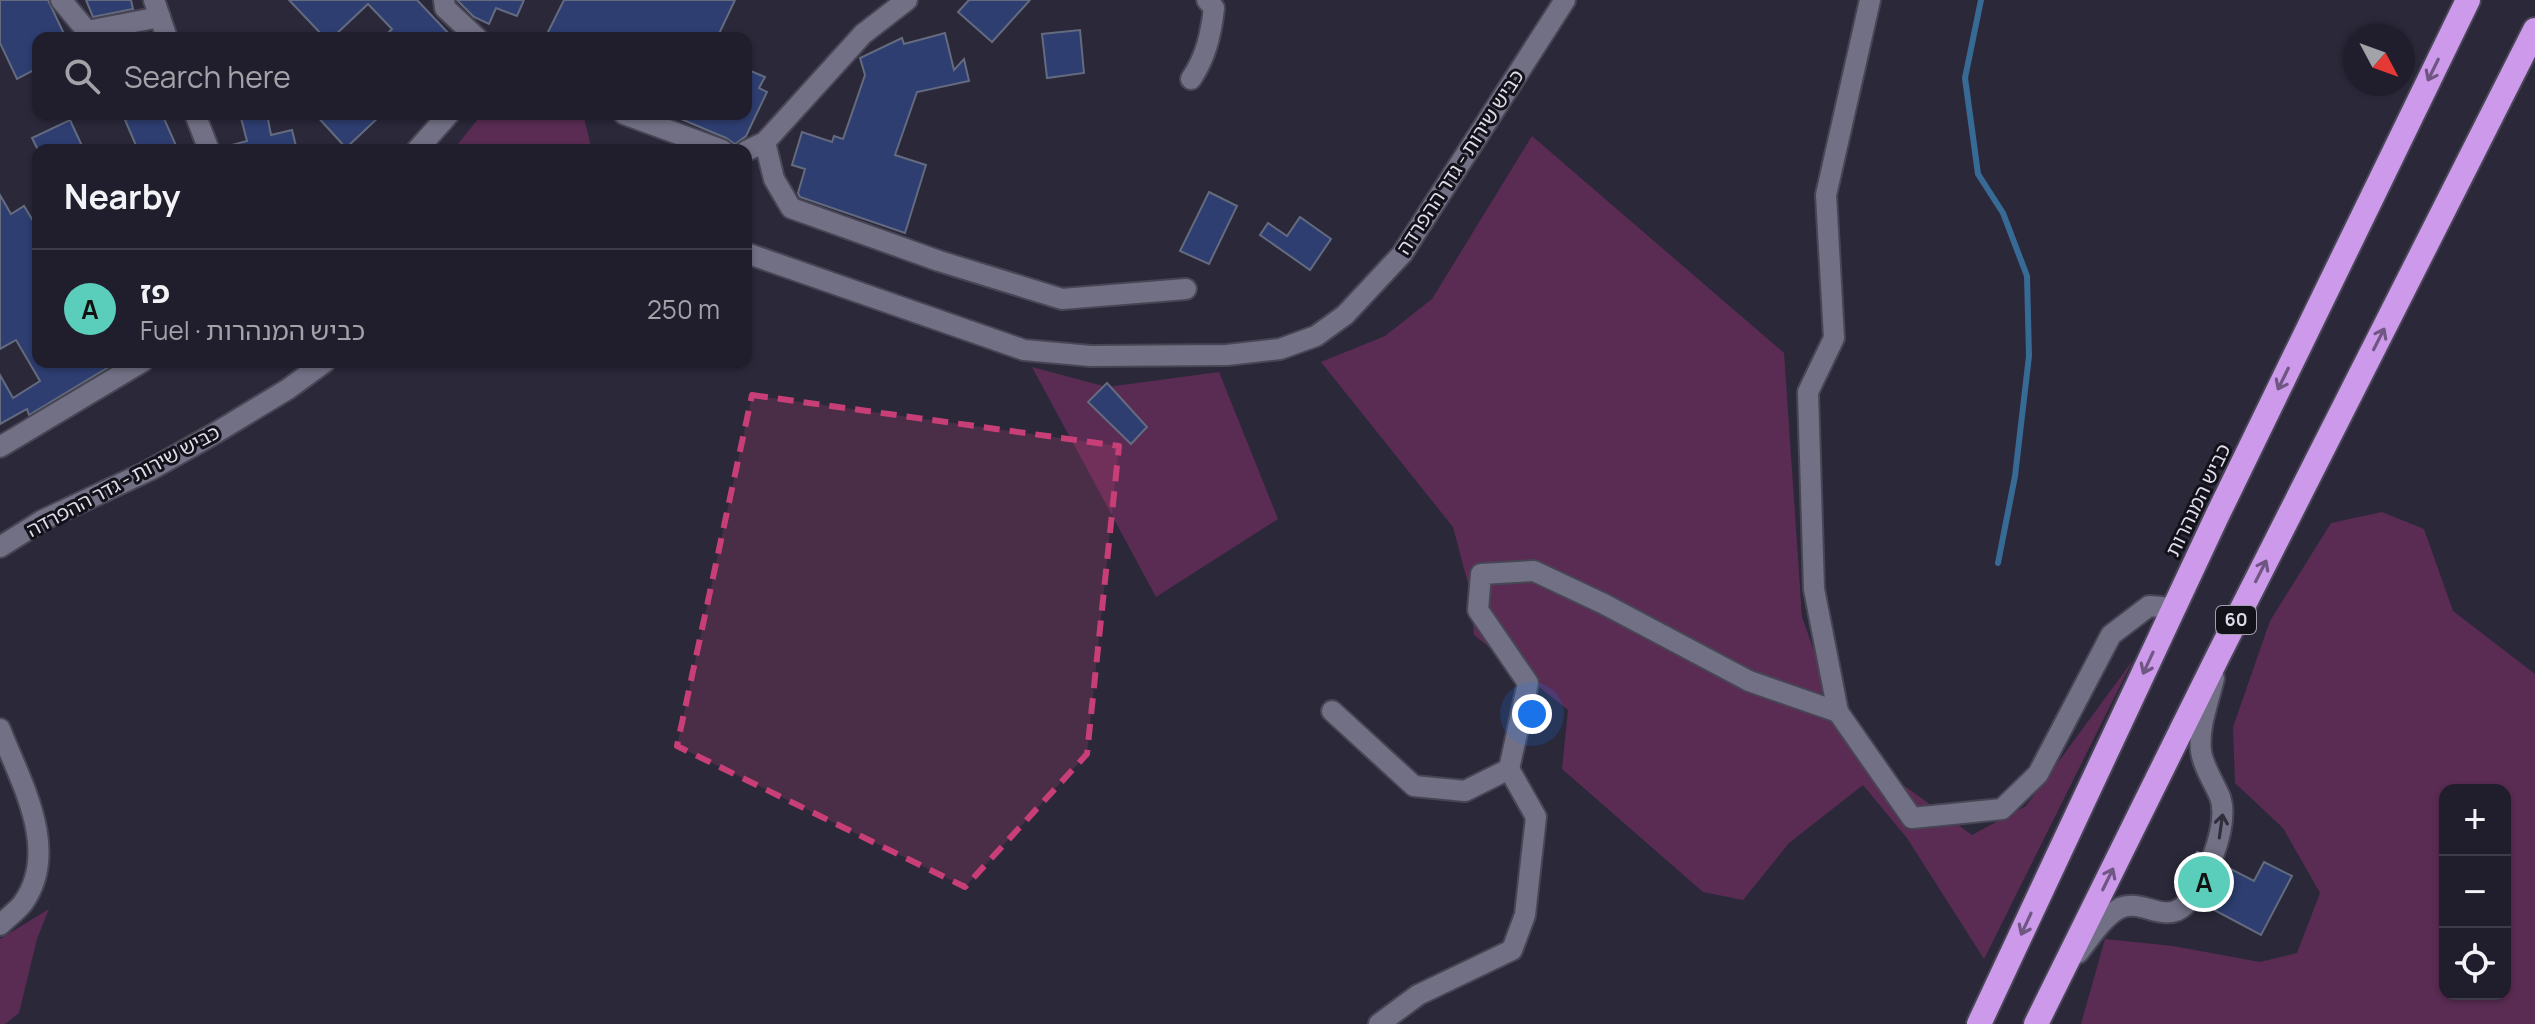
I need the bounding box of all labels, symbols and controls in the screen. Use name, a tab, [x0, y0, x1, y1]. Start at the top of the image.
north arrow	[2343, 24, 2415, 96]
search box	[32, 32, 752, 120]
icon: search	[60, 54, 104, 98]
text: Search here	[124, 56, 291, 97]
one-way arrow	[2425, 58, 2441, 82]
street label: כביש שירות - גדר ההפרדה	[1390, 64, 1530, 259]
text: Nearby	[64, 173, 180, 219]
text: פז	[140, 271, 170, 312]
text: A	[81, 291, 99, 327]
text: 250 m	[647, 291, 720, 327]
text: Fuel · כביש המנהרות	[140, 312, 365, 348]
one-way arrow	[2372, 328, 2388, 352]
one-way arrow	[2275, 367, 2290, 391]
street label: כביש שירות - גדר ההפרדה	[21, 418, 224, 543]
street label: כביש המנהרות	[2159, 439, 2236, 561]
one-way arrow	[2254, 559, 2270, 583]
road number: 60	[2216, 606, 2256, 634]
one-way arrow	[2139, 650, 2154, 674]
your location	[1512, 694, 1552, 734]
map controls	[2439, 784, 2511, 1000]
button: +	[2439, 784, 2511, 856]
one-way arrow	[2214, 814, 2229, 839]
pin: A	[2178, 852, 2230, 912]
button: −	[2439, 856, 2511, 928]
one-way arrow	[2100, 867, 2116, 891]
one-way arrow	[2018, 911, 2033, 935]
button: locate	[2439, 928, 2511, 1000]

